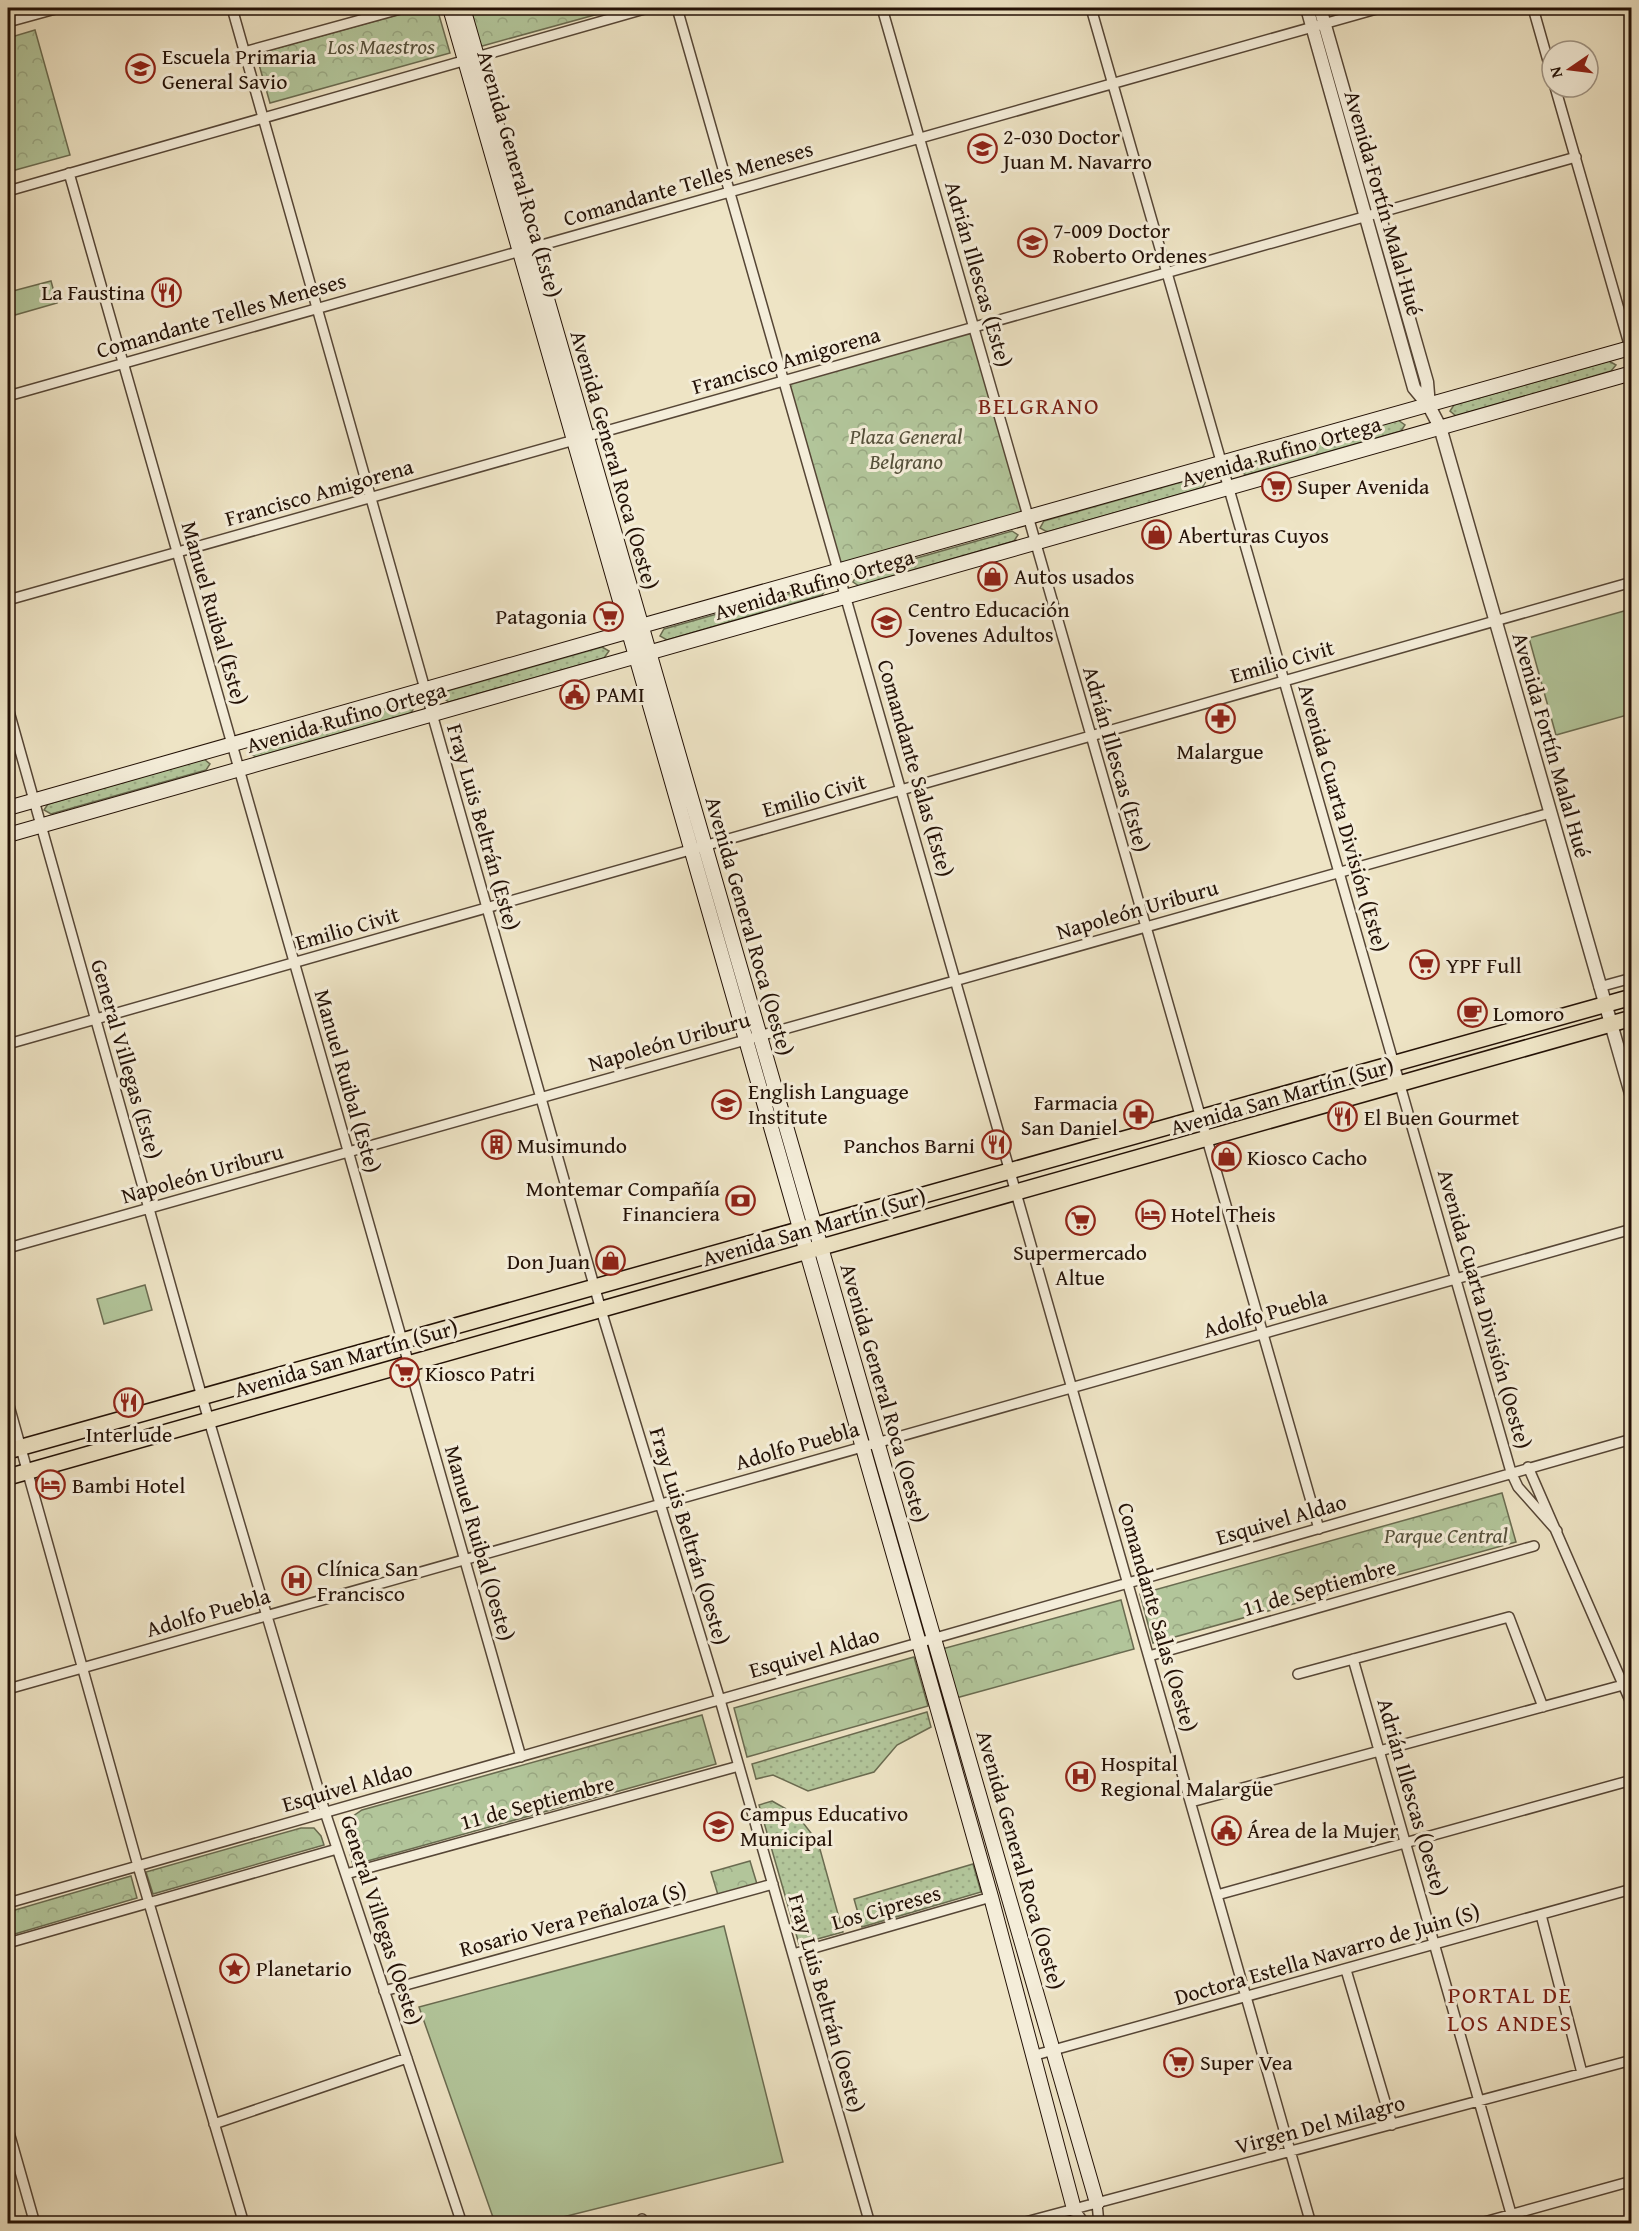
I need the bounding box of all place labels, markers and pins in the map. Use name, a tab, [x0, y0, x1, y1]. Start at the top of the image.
place label: Escuela Primaria General Savio	[162, 40, 317, 97]
school or university icon: Escuela Primaria General Savio	[125, 53, 157, 85]
place label: 2-030 Doctor Juan M. Navarro	[1000, 120, 1152, 177]
school or university icon: 2-030 Doctor Juan M. Navarro	[966, 133, 998, 165]
place label: 7-009 Doctor Roberto Ordenes	[1053, 214, 1207, 271]
school or university icon: 7-009 Doctor Roberto Ordenes	[1016, 227, 1048, 259]
place label: La Faustina	[41, 276, 146, 308]
restaurant icon: La Faustina	[150, 276, 182, 308]
supermarket icon: Super Avenida	[1260, 470, 1292, 502]
place label: Super Avenida	[1297, 470, 1430, 502]
shop icon: Aberturas Cuyos	[1141, 519, 1173, 551]
place label: Aberturas Cuyos	[1178, 519, 1329, 551]
shop icon: Autos usados	[977, 560, 1009, 592]
place label: Autos usados	[1014, 560, 1135, 592]
place label: Centro Educación Jovenes Adultos	[905, 593, 1070, 650]
place label: Patagonia	[496, 600, 588, 632]
supermarket icon: Patagonia	[592, 600, 624, 632]
school or university icon: Centro Educación Jovenes Adultos	[871, 606, 903, 638]
public building icon: PAMI	[559, 678, 591, 710]
place label: PAMI	[596, 678, 645, 710]
pharmacy icon: Malargue	[1204, 703, 1236, 735]
place label: Malargue	[1176, 735, 1264, 767]
supermarket icon: YPF Full	[1409, 949, 1441, 981]
place label: YPF Full	[1446, 949, 1522, 981]
cafe icon: Lomoro	[1456, 997, 1488, 1029]
place label: Lomoro	[1493, 997, 1564, 1029]
place label: English Language Institute	[748, 1075, 909, 1132]
place label: Farmacia San Daniel	[1021, 1086, 1119, 1143]
school or university icon: English Language Institute	[711, 1088, 743, 1120]
pharmacy icon: Farmacia San Daniel	[1123, 1099, 1155, 1131]
restaurant icon: El Buen Gourmet	[1327, 1101, 1359, 1133]
place label: El Buen Gourmet	[1364, 1101, 1520, 1133]
building icon: Musimundo	[480, 1129, 512, 1161]
place label: Musimundo	[517, 1129, 627, 1161]
place label: Panchos Barni	[843, 1129, 975, 1161]
restaurant icon: Panchos Barni	[980, 1129, 1012, 1161]
shop icon: Kiosco Cacho	[1210, 1141, 1242, 1173]
place label: Kiosco Cacho	[1247, 1141, 1367, 1173]
place label: Montemar Compañía Financiera	[526, 1172, 721, 1229]
bank icon: Montemar Compañía Financiera	[725, 1185, 757, 1217]
hotel icon: Hotel Theis	[1134, 1198, 1166, 1230]
place label: Hotel Theis	[1171, 1198, 1276, 1230]
supermarket icon: Supermercado Altue	[1064, 1204, 1096, 1236]
place label: Supermercado Altue	[1013, 1236, 1147, 1293]
place label: Don Juan	[507, 1245, 591, 1277]
shop icon: Don Juan	[595, 1245, 627, 1277]
supermarket icon: Kiosco Patri	[388, 1357, 420, 1389]
place label: Kiosco Patri	[425, 1357, 535, 1389]
restaurant icon: Interlude	[113, 1386, 145, 1418]
place label: Interlude	[86, 1418, 172, 1450]
hotel icon: Bambi Hotel	[35, 1469, 67, 1501]
place label: Bambi Hotel	[72, 1469, 185, 1501]
place label: Clínica San Francisco	[317, 1552, 419, 1609]
hospital icon: Clínica San Francisco	[280, 1565, 312, 1597]
place label: Hospital Regional Malargüe	[1101, 1747, 1273, 1804]
hospital icon: Hospital Regional Malargüe	[1064, 1760, 1096, 1792]
place label: Campus Educativo Municipal	[740, 1797, 908, 1854]
school or university icon: Campus Educativo Municipal	[703, 1810, 735, 1842]
public building icon: Área de la Mujer	[1210, 1814, 1242, 1846]
place label: Área de la Mujer	[1247, 1814, 1398, 1846]
place icon: Planetario	[219, 1952, 251, 1984]
place label: Planetario	[256, 1952, 352, 1984]
supermarket icon: Super Vea	[1163, 2046, 1195, 2078]
place label: Super Vea	[1200, 2046, 1293, 2078]

